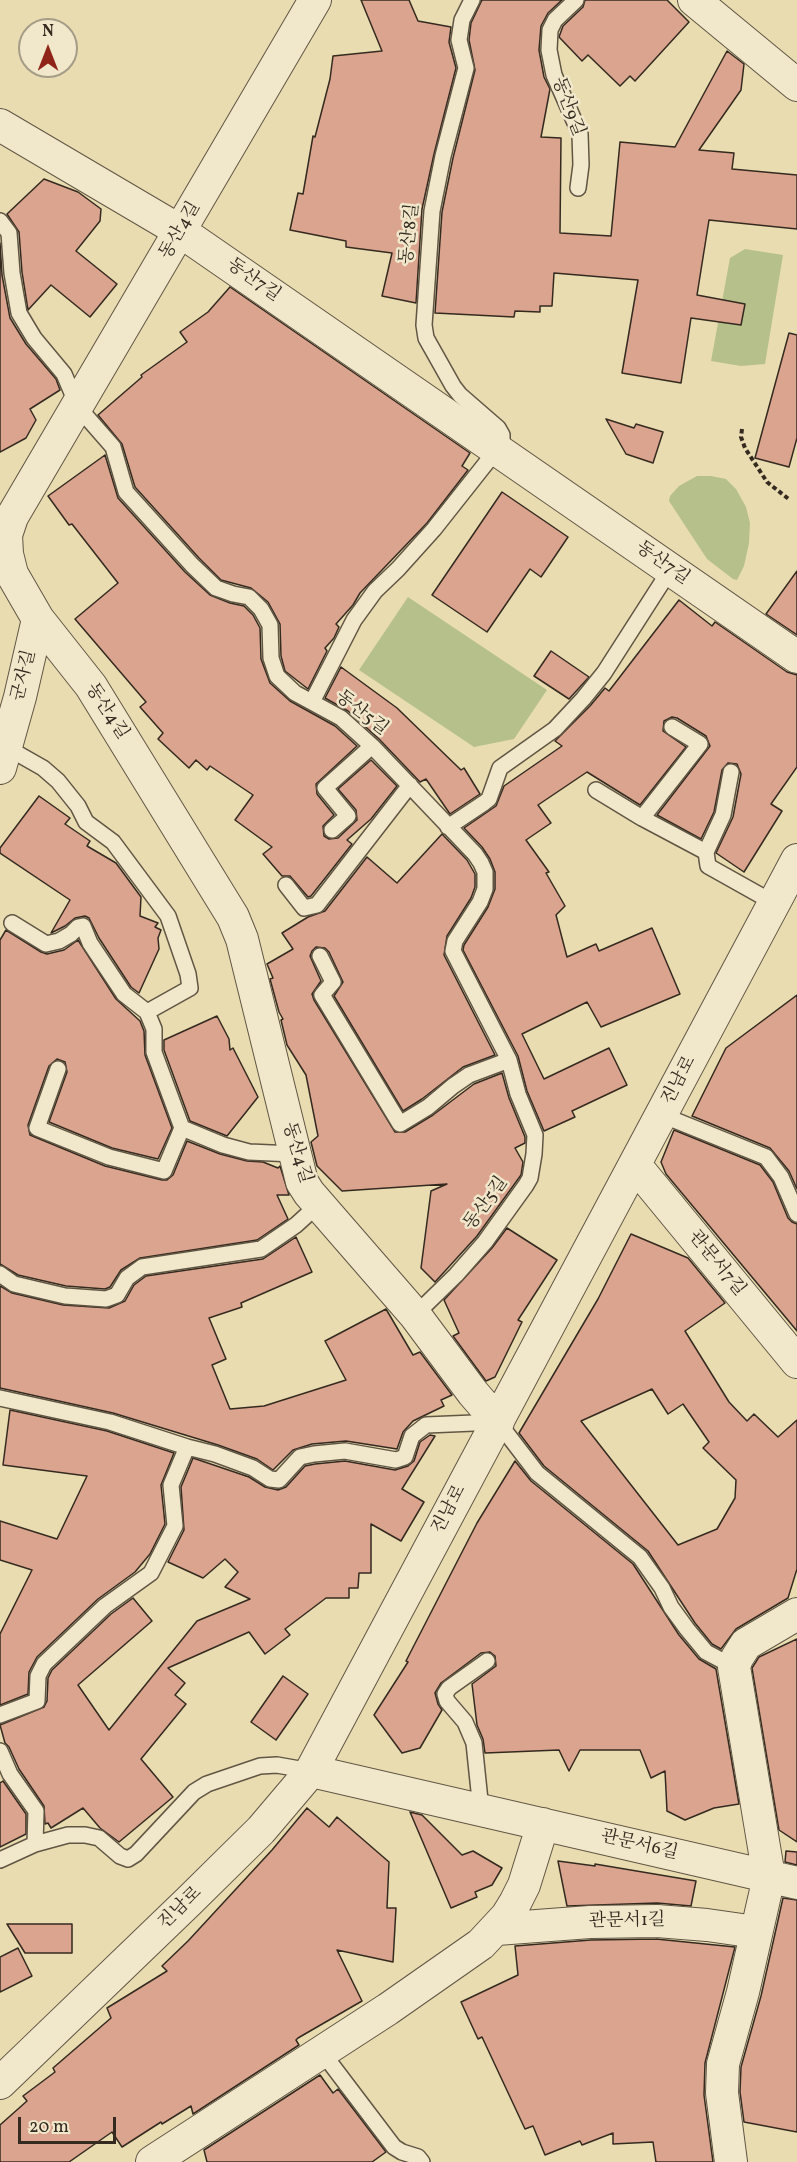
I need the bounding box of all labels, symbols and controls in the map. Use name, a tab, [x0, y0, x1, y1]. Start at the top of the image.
north arrow	[18, 18, 78, 78]
text: N	[42, 21, 54, 43]
street label: 동산9길	[546, 74, 588, 140]
street label: 동산4길	[156, 198, 206, 264]
street label: 동산8길	[397, 202, 425, 266]
street label: 동산7길	[222, 255, 284, 307]
street label: 동산7길	[631, 538, 693, 590]
street label: 군자길	[8, 648, 42, 704]
street label: 동산4길	[80, 680, 132, 744]
street label: 동산5길	[330, 687, 392, 741]
street label: 진남로	[658, 1053, 702, 1109]
street label: 동산4길	[276, 1120, 316, 1186]
street label: 동산5길	[460, 1173, 514, 1235]
street label: 관문서7길	[683, 1227, 749, 1301]
street label: 진남로	[428, 1482, 472, 1538]
street label: 관문서6길	[598, 1827, 680, 1865]
street label: 진남로	[155, 1883, 207, 1935]
street label: 관문서1길	[589, 1911, 665, 1933]
scale bar	[21, 2105, 118, 2143]
text: 20 m	[29, 2115, 69, 2140]

